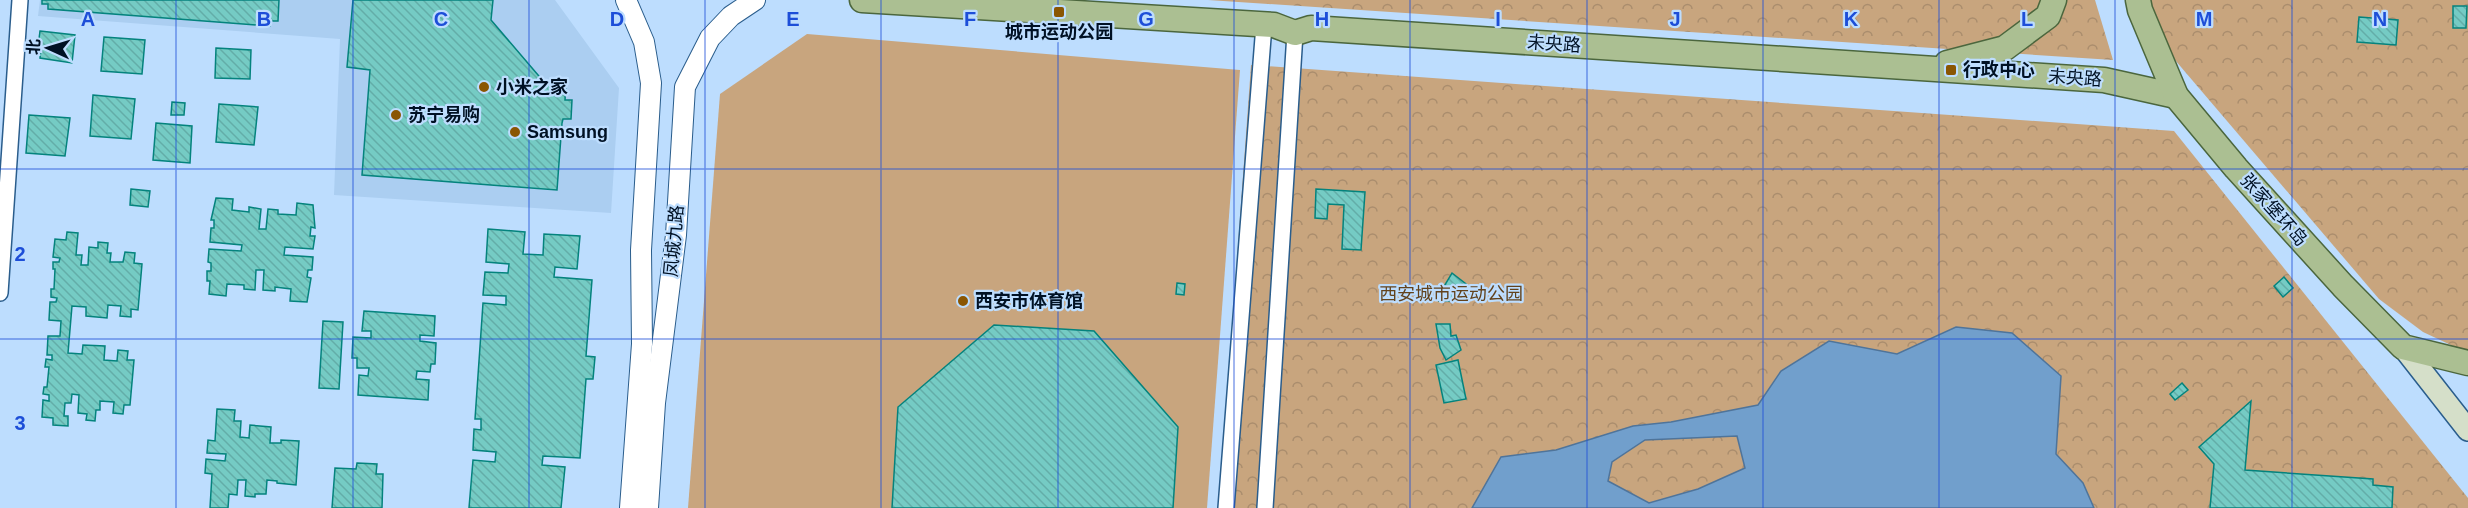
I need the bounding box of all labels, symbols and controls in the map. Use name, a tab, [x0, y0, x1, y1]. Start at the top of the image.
marker: 城市运动公园	[1052, 5, 1066, 19]
text: A	[81, 8, 95, 30]
text: B	[257, 8, 271, 30]
text: C	[434, 8, 448, 30]
text: D	[610, 8, 624, 30]
text: E	[786, 8, 800, 30]
text: F	[964, 8, 976, 30]
text: G	[1138, 8, 1154, 30]
text: H	[1315, 8, 1329, 30]
text: I	[1495, 8, 1501, 30]
text: J	[1669, 8, 1681, 30]
text: K	[1844, 8, 1859, 30]
text: L	[2021, 8, 2033, 30]
text: M	[2196, 8, 2212, 30]
text: N	[2373, 8, 2387, 30]
north arrow	[18, 18, 78, 78]
place label: 城市运动公园	[1005, 22, 1113, 42]
street label: 未央路	[1526, 32, 1582, 56]
text: 北	[24, 38, 43, 56]
place label: 行政中心	[1963, 59, 2035, 80]
marker: 行政中心	[1944, 63, 1958, 77]
street label: 未央路	[2047, 66, 2103, 90]
place label: 小米之家	[496, 77, 568, 97]
marker: 小米之家	[477, 80, 491, 94]
place label: 苏宁易购	[408, 105, 480, 125]
marker: 苏宁易购	[389, 108, 403, 122]
place label: Samsung	[527, 122, 608, 142]
marker: Samsung	[508, 125, 522, 139]
street label: 张家堡环岛	[2236, 170, 2312, 250]
street label: 凤城九路	[661, 204, 687, 278]
text: 2	[14, 243, 26, 265]
park label: 西安城市运动公园	[1379, 284, 1523, 304]
place label: 西安市体育馆	[975, 291, 1083, 311]
marker: 西安市体育馆	[956, 294, 970, 308]
text: 3	[14, 412, 26, 434]

